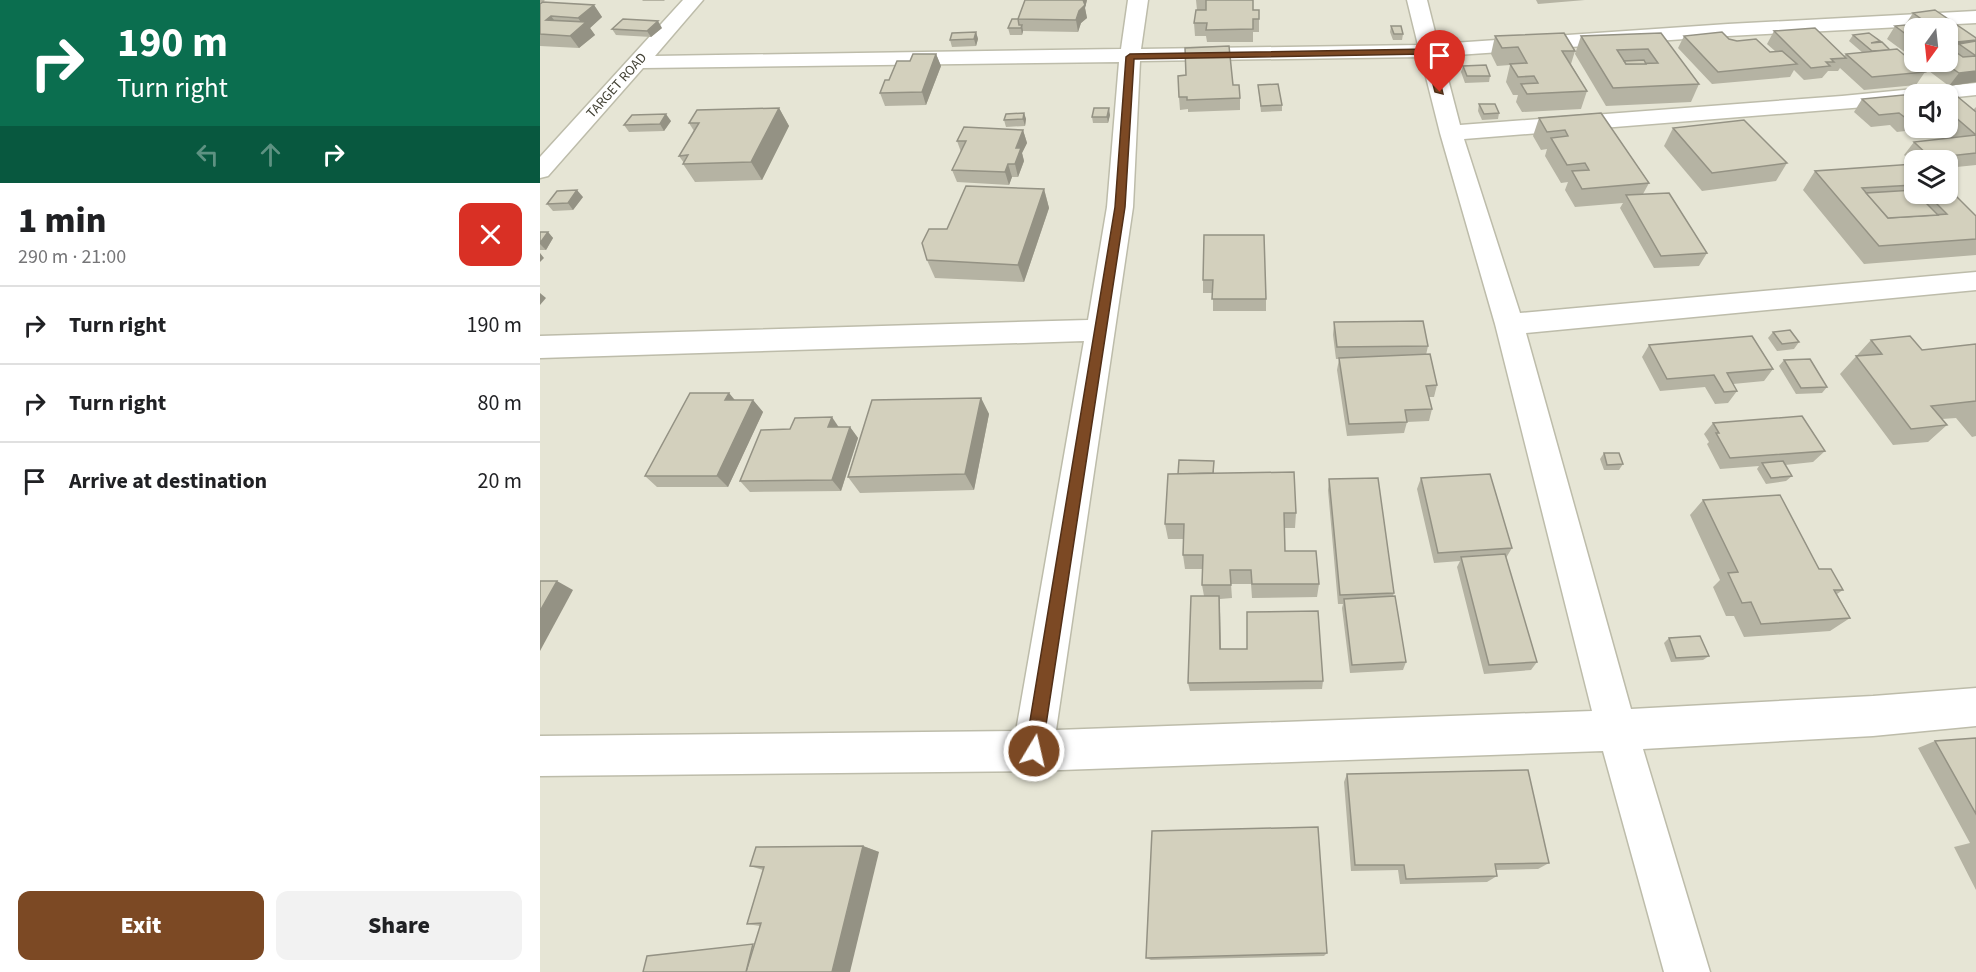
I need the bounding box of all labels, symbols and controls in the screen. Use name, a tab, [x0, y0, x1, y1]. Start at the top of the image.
text: 190 m	[117, 13, 228, 73]
north arrow	[1904, 18, 1958, 72]
map controls	[1904, 18, 1958, 204]
icon: right	[18, 24, 96, 102]
pin	[1414, 30, 1465, 92]
icon: arrive	[1423, 39, 1456, 72]
street label: TARGET ROAD	[582, 48, 652, 123]
text: Turn right	[117, 69, 228, 108]
button: sound	[1904, 84, 1958, 138]
icon: left	[191, 138, 224, 171]
icon: ahead	[254, 138, 287, 171]
icon: right	[317, 138, 350, 171]
button: layers	[1904, 150, 1958, 204]
text: 1 min	[18, 195, 106, 246]
button: close	[459, 203, 522, 266]
text: 290 m · 21:00	[18, 243, 126, 271]
icon: right	[18, 309, 51, 342]
text: Turn right	[69, 309, 166, 341]
text: 190 m	[467, 309, 522, 341]
icon: right	[18, 387, 51, 420]
text: Turn right	[69, 387, 166, 419]
text: 80 m	[477, 387, 522, 419]
icon: arrive	[18, 465, 51, 498]
text: Arrive at destination	[69, 465, 267, 497]
text: 20 m	[477, 465, 522, 497]
position arrow	[1002, 719, 1066, 783]
button: Exit	[18, 891, 264, 960]
button: Share	[276, 891, 522, 960]

